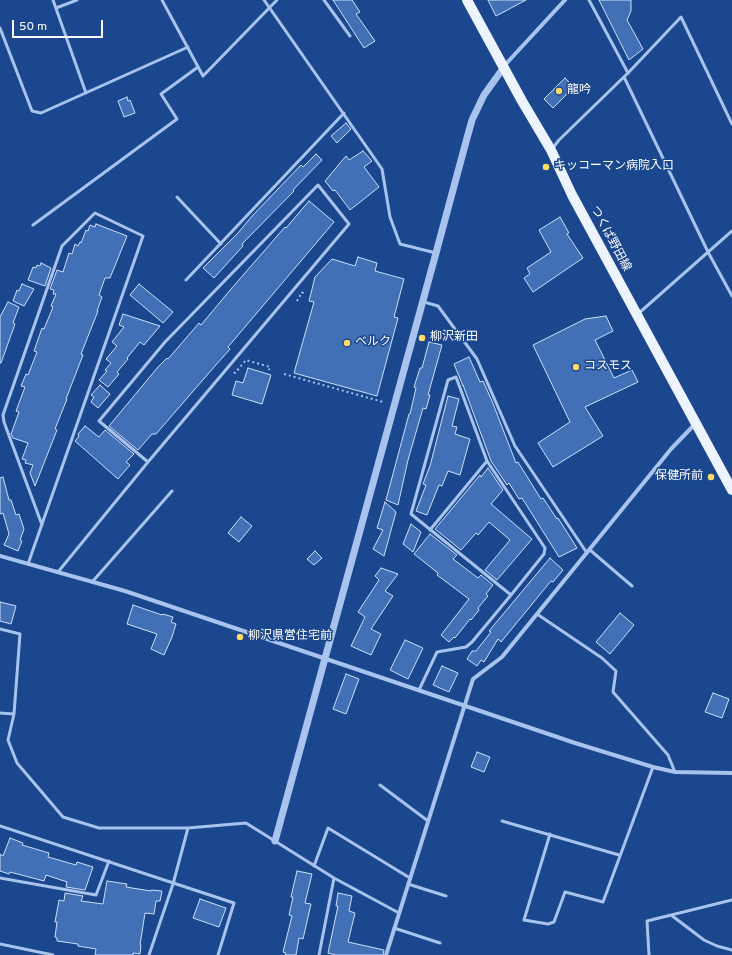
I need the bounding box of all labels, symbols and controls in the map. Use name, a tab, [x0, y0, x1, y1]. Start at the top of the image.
scale bar	[14, 12, 105, 38]
text: 50 m	[19, 19, 47, 35]
place label: 龍吟	[567, 84, 591, 98]
marker: 龍吟	[554, 86, 564, 96]
place label: キッコーマン病院入口	[554, 160, 674, 174]
marker: キッコーマン病院入口	[541, 162, 551, 172]
street label: つくば野田線	[587, 204, 633, 274]
place label: 柳沢新田	[430, 331, 478, 345]
marker: 柳沢新田	[417, 333, 427, 343]
place label: ベルク	[355, 336, 391, 350]
marker: ベルク	[342, 338, 352, 348]
place label: コスモス	[584, 360, 632, 374]
marker: コスモス	[571, 362, 581, 372]
place label: 保健所前	[655, 470, 703, 484]
marker: 保健所前	[706, 472, 716, 482]
place label: 柳沢県営住宅前	[248, 630, 332, 644]
marker: 柳沢県営住宅前	[235, 632, 245, 642]

